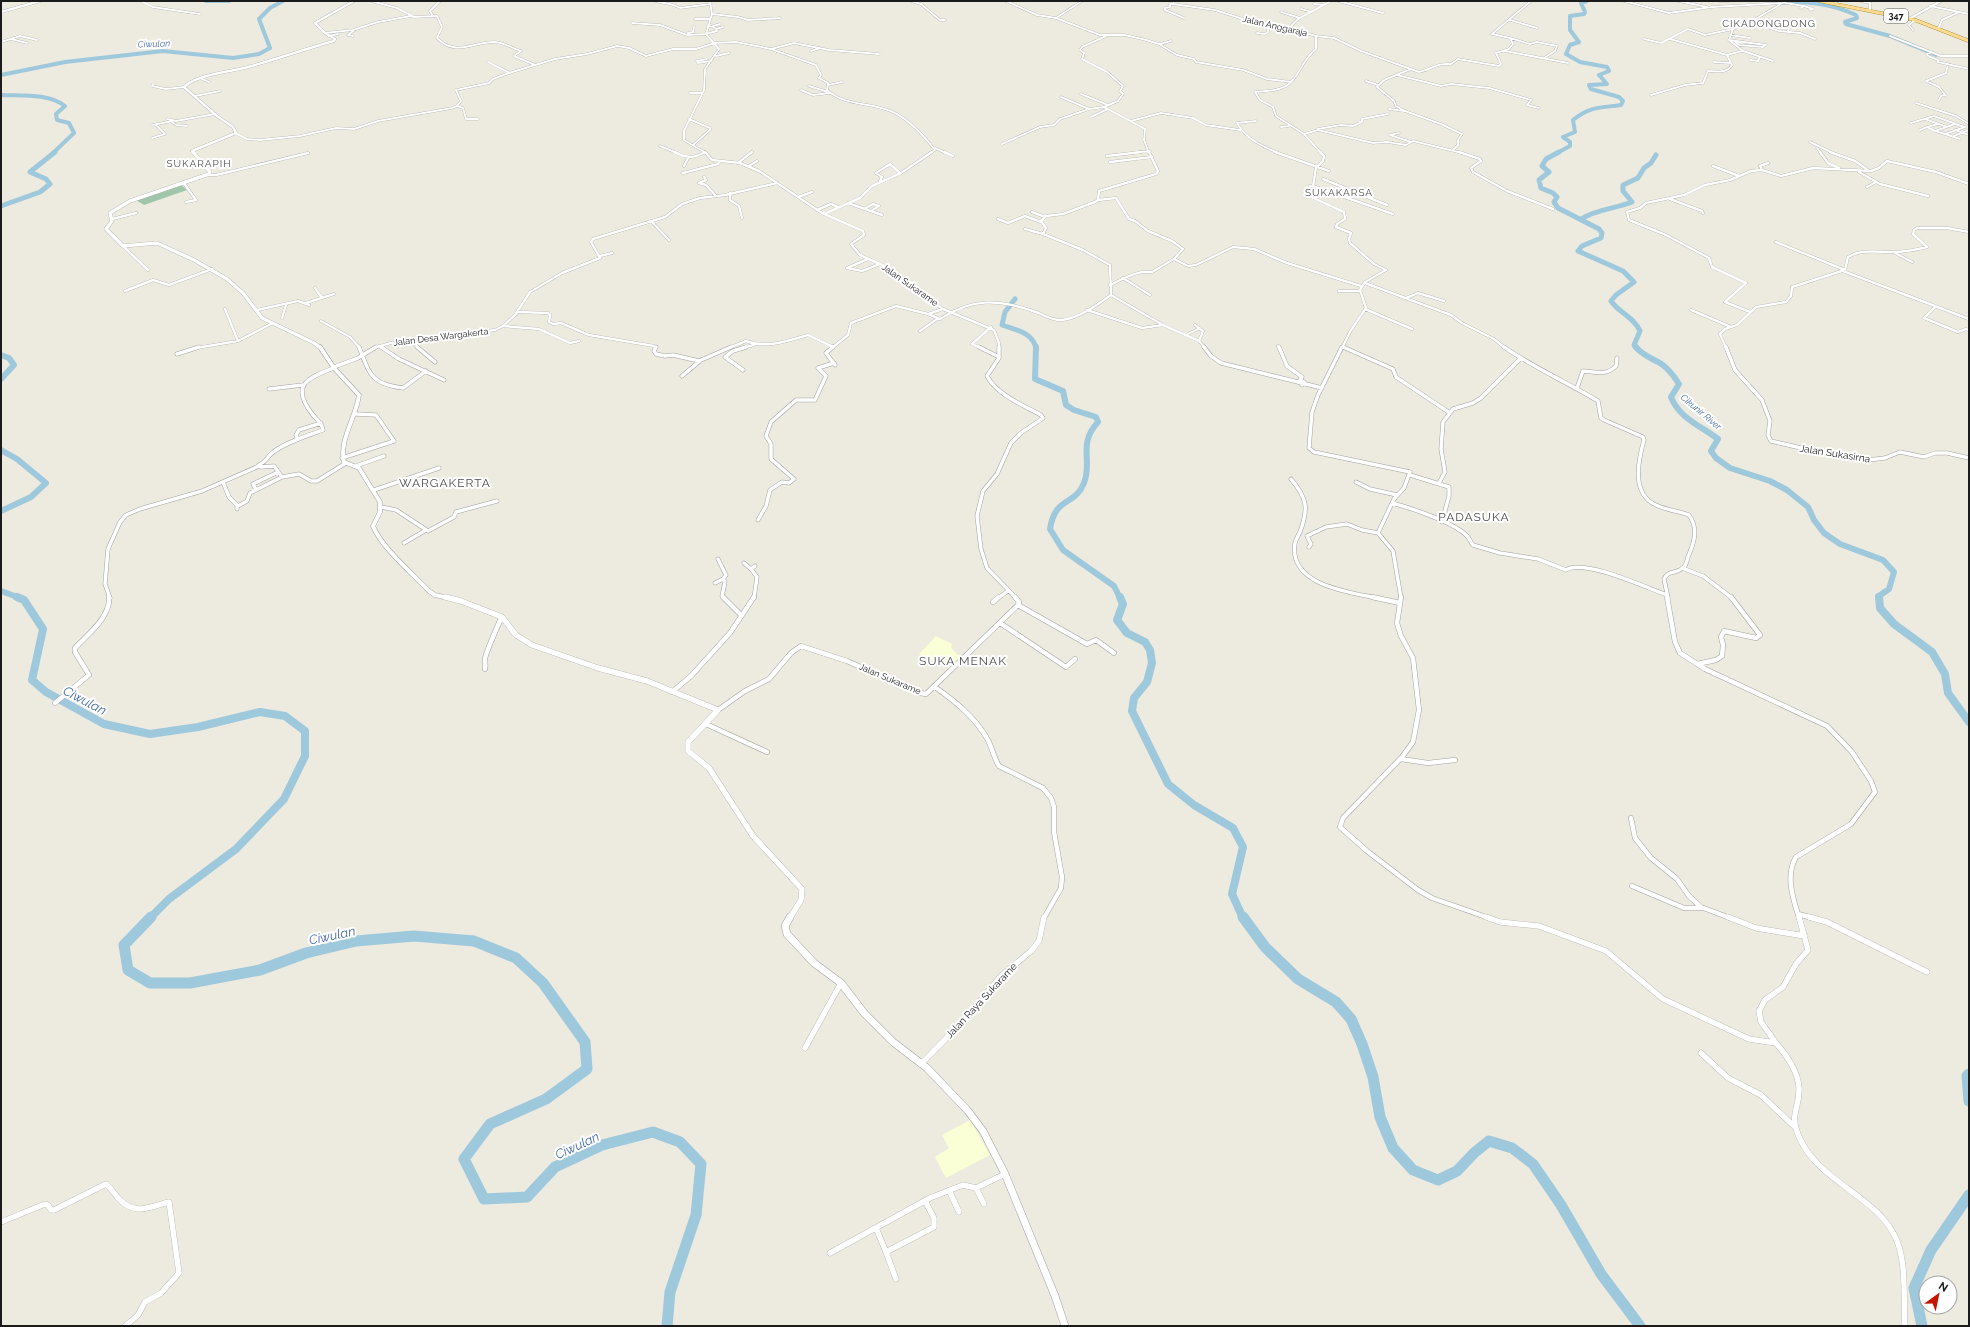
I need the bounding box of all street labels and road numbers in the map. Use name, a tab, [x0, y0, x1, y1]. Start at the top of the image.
road number: 347	[1884, 9, 1908, 23]
street label: Jalan Anggaraja	[1242, 14, 1308, 38]
street label: Jalan Sukarame	[880, 262, 941, 308]
street label: Jalan Desa Wargakerta	[393, 326, 489, 348]
street label: Jalan Sukasirna	[1799, 442, 1871, 465]
street label: Jalan Sukarame	[858, 661, 923, 697]
street label: Jalan Raya Sukarame	[944, 960, 1019, 1040]

